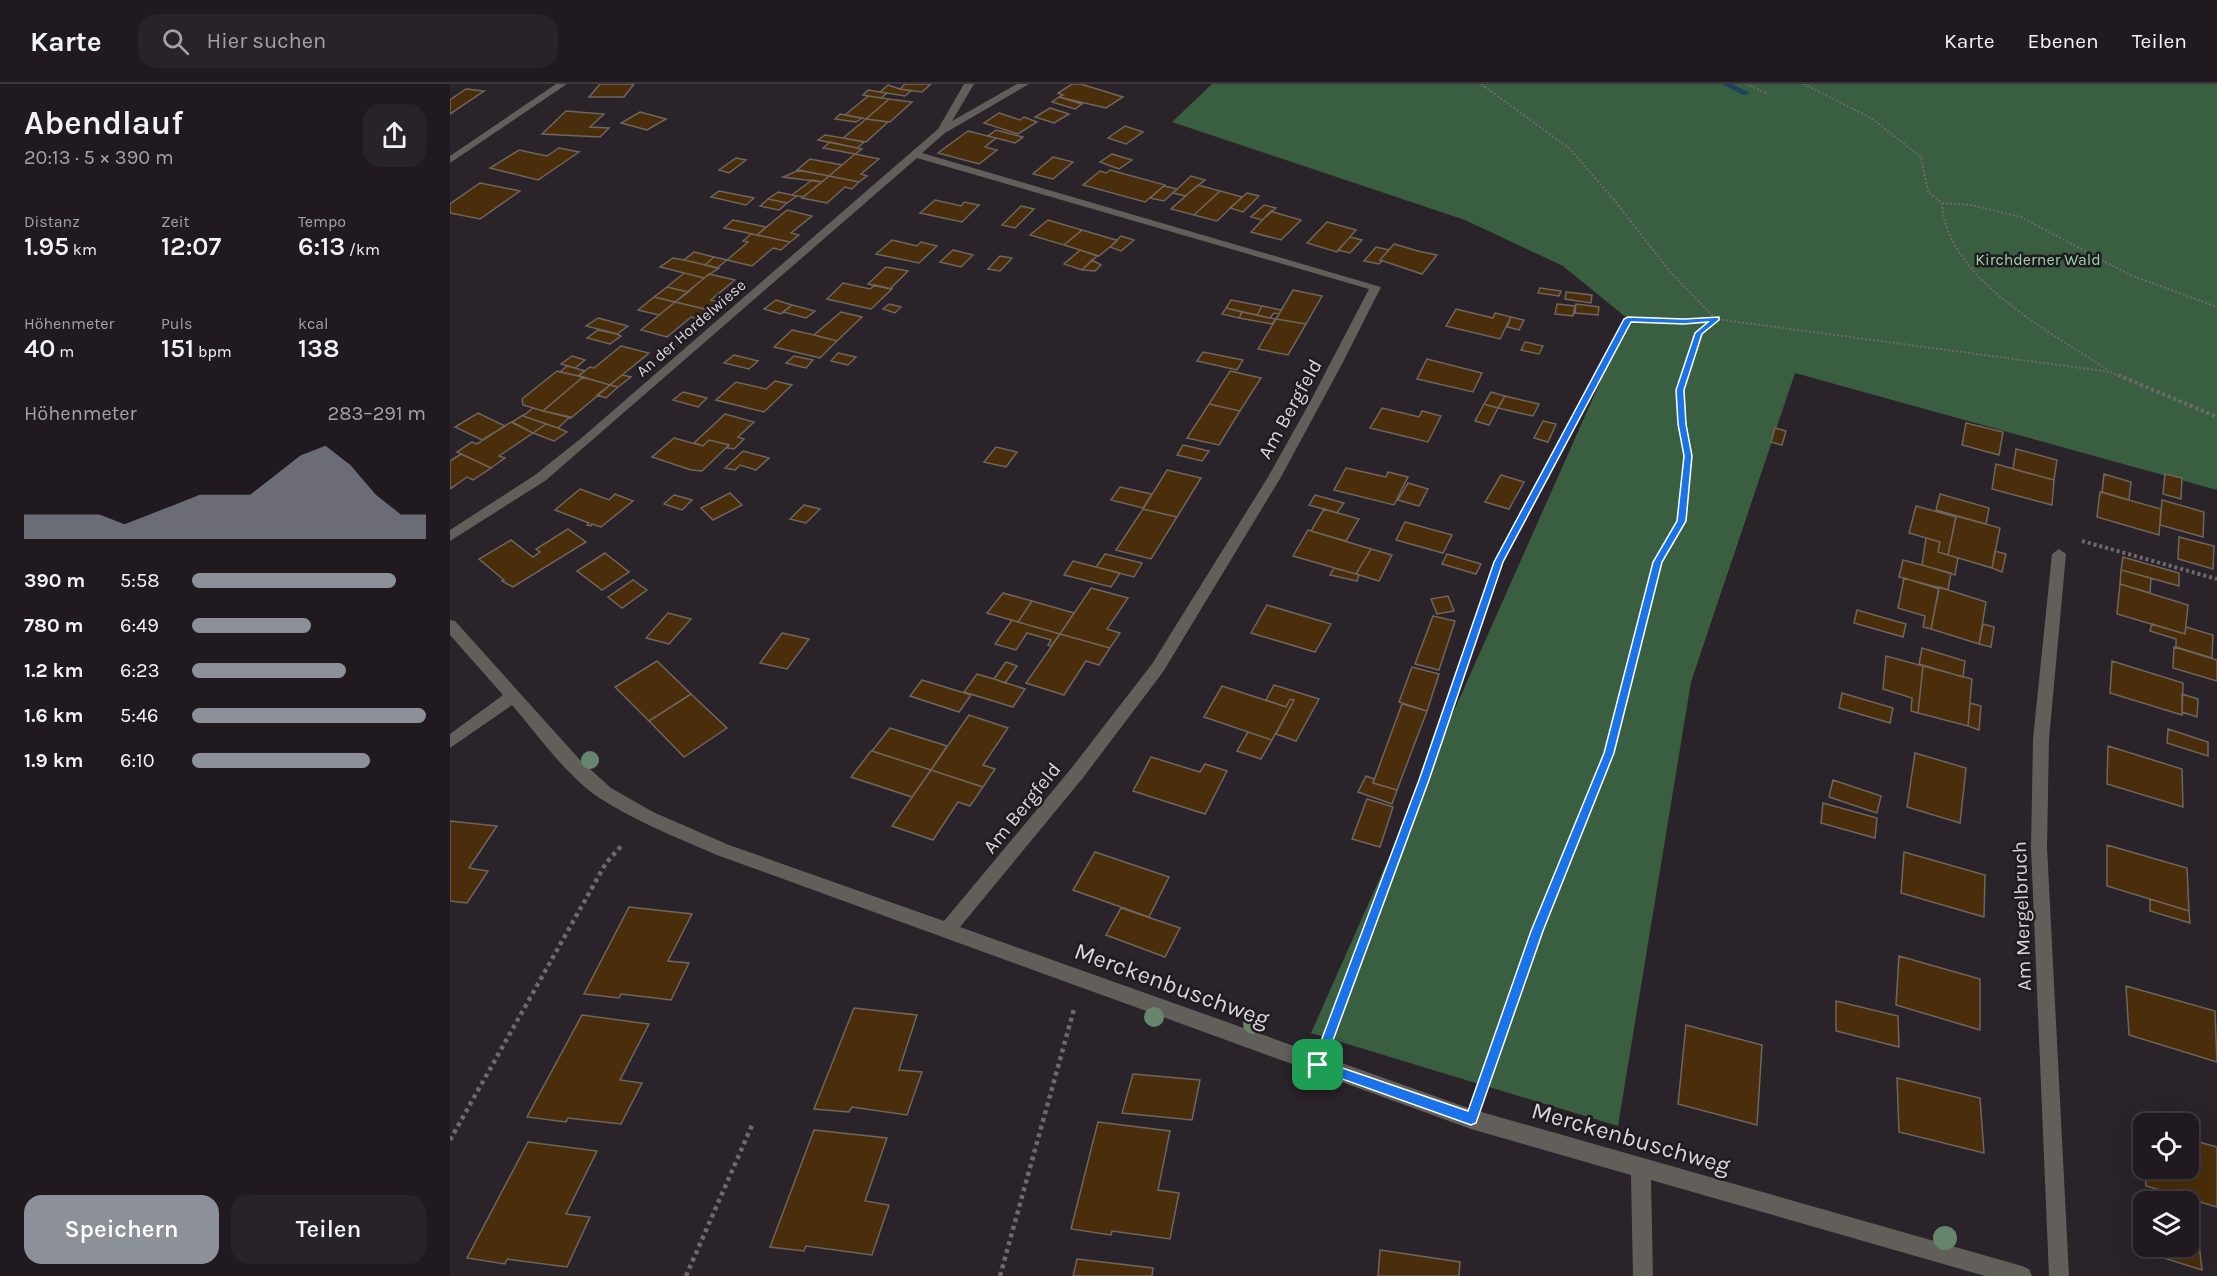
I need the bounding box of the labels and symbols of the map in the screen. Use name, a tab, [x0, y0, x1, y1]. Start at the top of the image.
park label: Kirchderner Wald	[1975, 250, 2101, 269]
street label: An der Hordelwiese	[632, 275, 750, 381]
street label: Am Bergfeld	[1253, 355, 1327, 463]
street label: Am Bergfeld	[978, 758, 1066, 858]
street label: Am Mergelbruch	[2008, 841, 2036, 991]
street label: Merckenbuschweg	[1071, 937, 1274, 1033]
pin	[1292, 1039, 1343, 1090]
street label: Merckenbuschweg	[1528, 1096, 1734, 1180]

